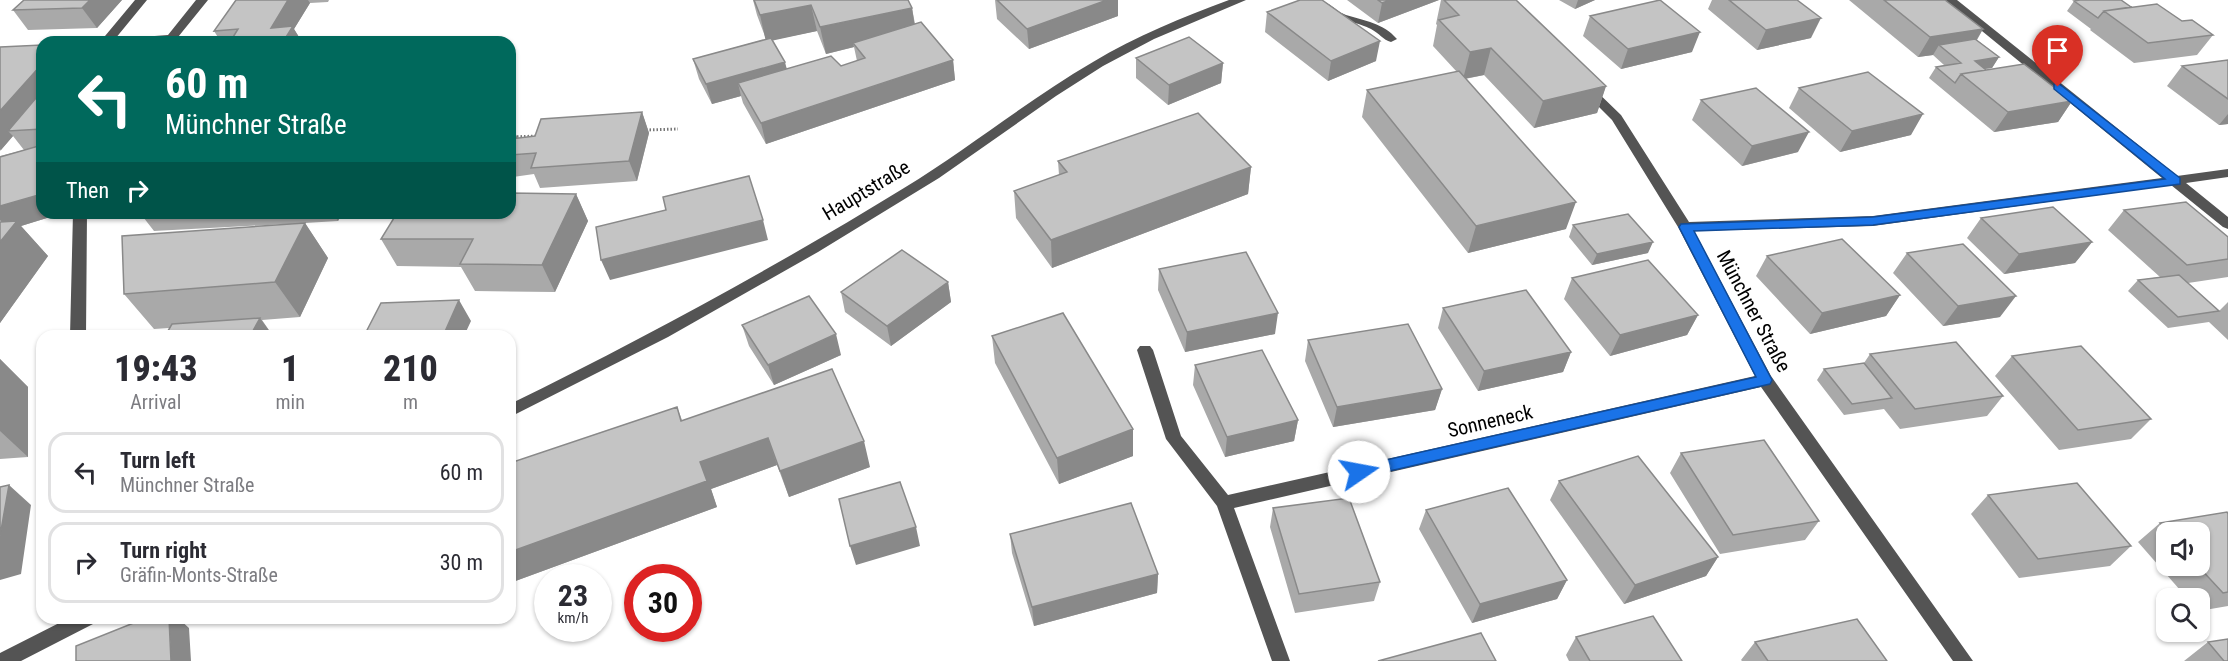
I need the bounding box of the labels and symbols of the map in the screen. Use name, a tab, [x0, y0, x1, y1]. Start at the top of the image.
pin	[2032, 25, 2083, 87]
street label: Hauptstraße	[818, 155, 914, 225]
street label: Münchner Straße	[1712, 246, 1796, 376]
street label: Sonneneck	[1445, 400, 1535, 442]
position arrow	[1327, 440, 1391, 504]
speed limit sign: 30	[624, 564, 702, 642]

